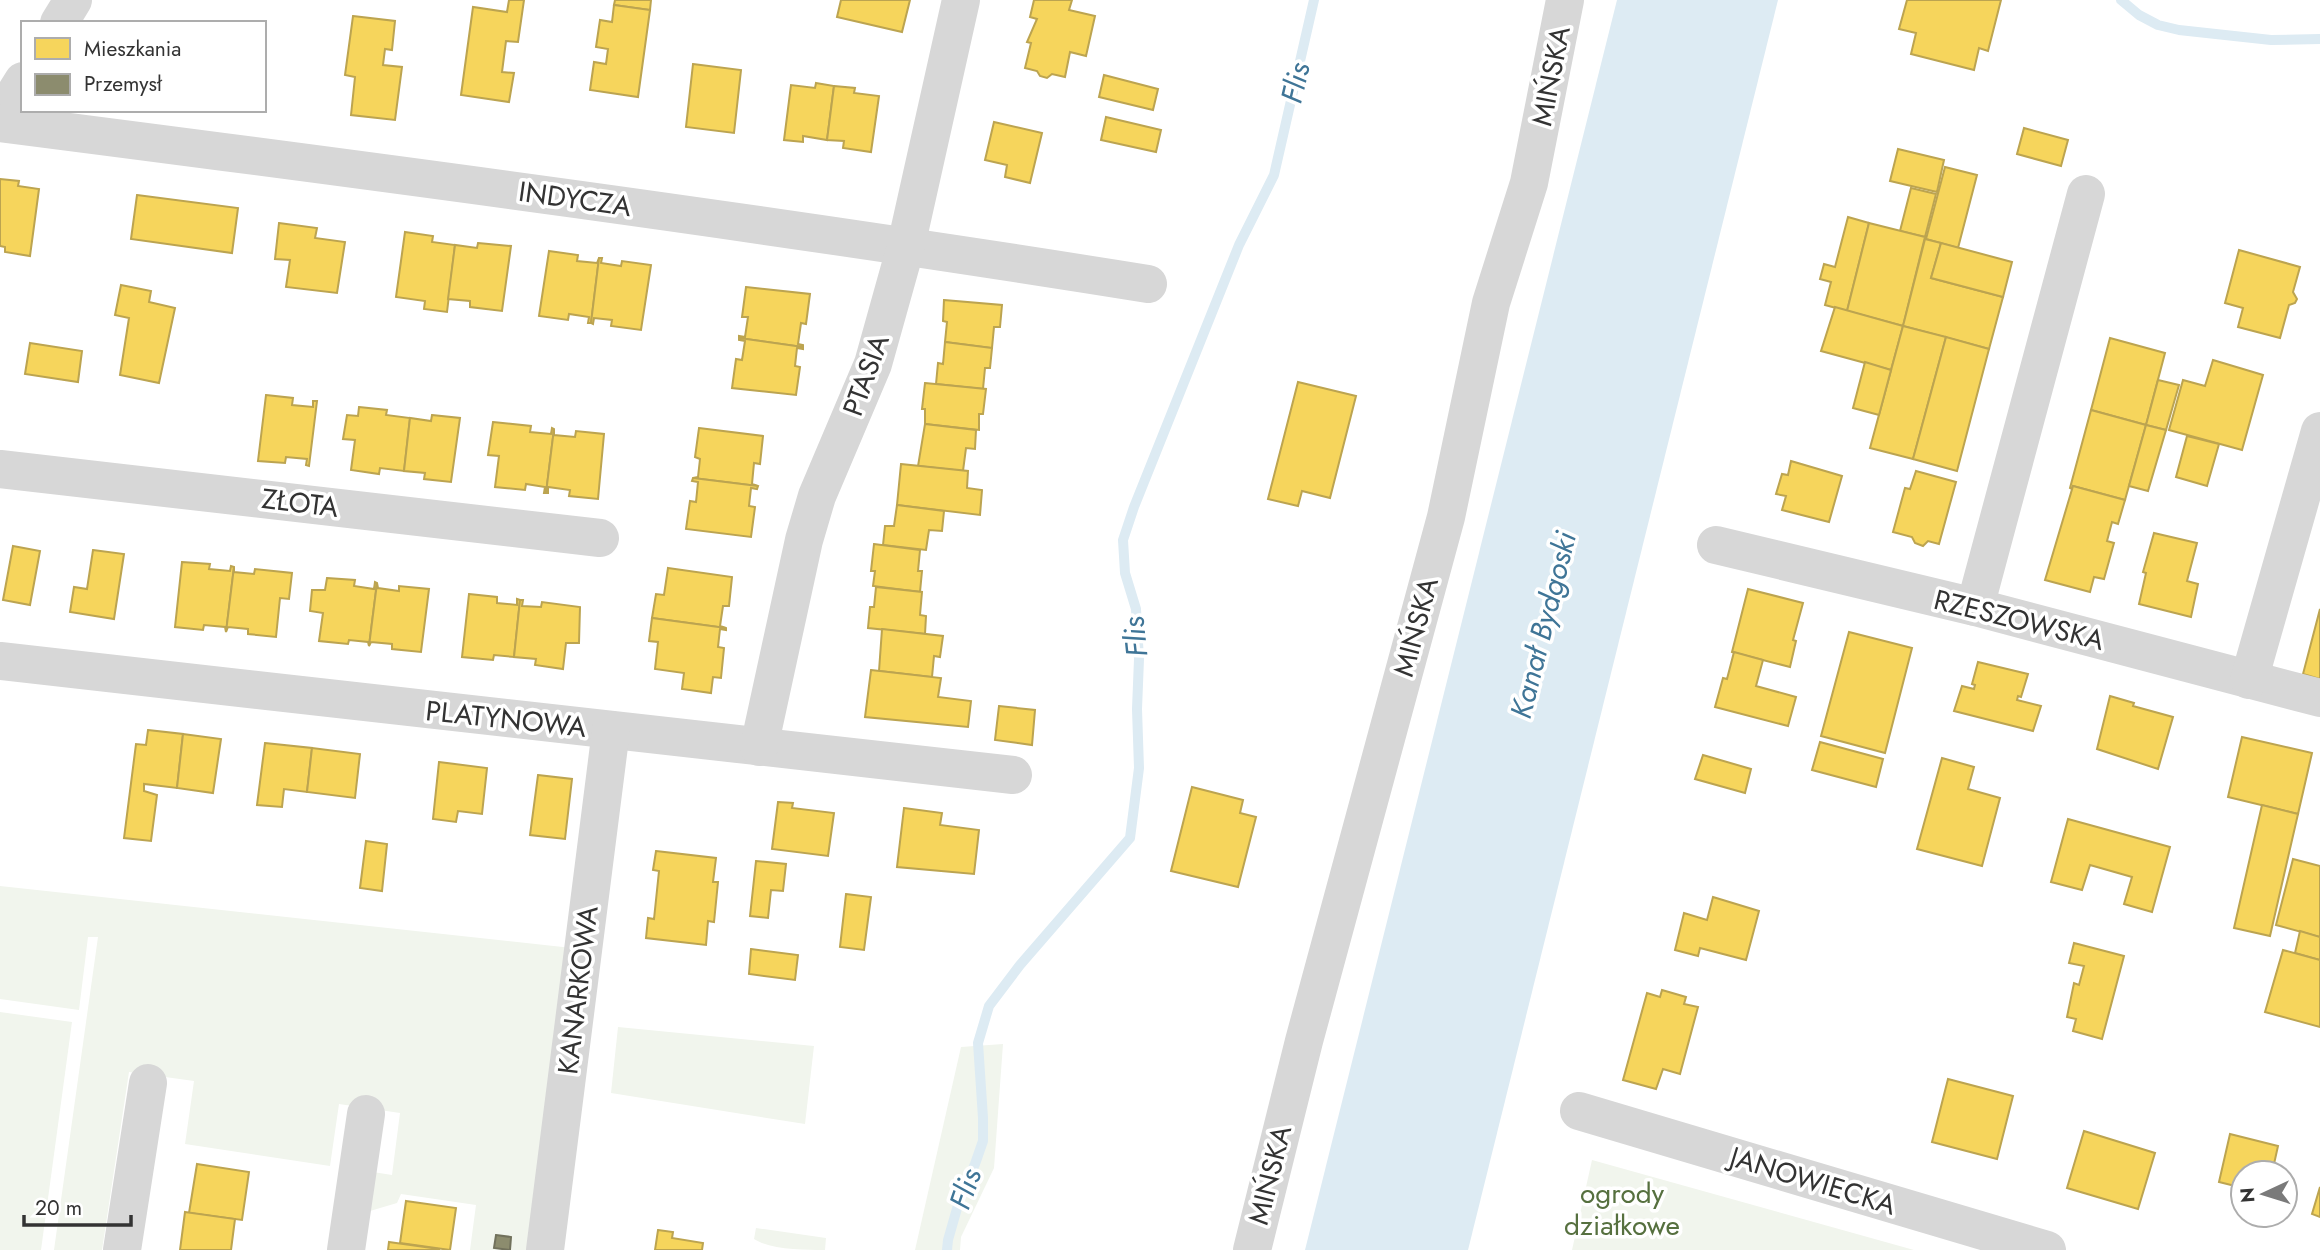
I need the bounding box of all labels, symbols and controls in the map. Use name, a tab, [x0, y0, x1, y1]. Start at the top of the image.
legend	[21, 21, 266, 112]
street label: MIŃSKA	[1521, 22, 1581, 129]
text: Mieszkania	[84, 34, 181, 64]
water label: Flis	[1269, 58, 1321, 108]
text: Przemysł	[84, 69, 163, 99]
street label: INDYCZA	[516, 171, 635, 227]
street label: PTASIA	[832, 328, 900, 421]
street label: ZŁOTA	[259, 478, 341, 528]
water label: Kanał Bydgoski	[1499, 527, 1587, 723]
street label: MIŃSKA	[1383, 572, 1449, 681]
street label: RZESZOWSKA	[1930, 579, 2109, 661]
water label: Flis	[1111, 614, 1159, 659]
street label: PLATYNOWA	[424, 690, 589, 748]
street label: KANARKOWA	[547, 903, 609, 1077]
street label: MIŃSKA	[1238, 1121, 1302, 1229]
street label: JANOWIECKA	[1721, 1135, 1902, 1226]
north arrow	[2229, 1159, 2299, 1229]
water label: Flis	[938, 1163, 992, 1215]
park label: ogrody działkowe	[1564, 1173, 1680, 1246]
scale bar	[24, 1184, 131, 1228]
text: N	[2234, 1187, 2262, 1204]
text: 20 m	[35, 1193, 82, 1223]

